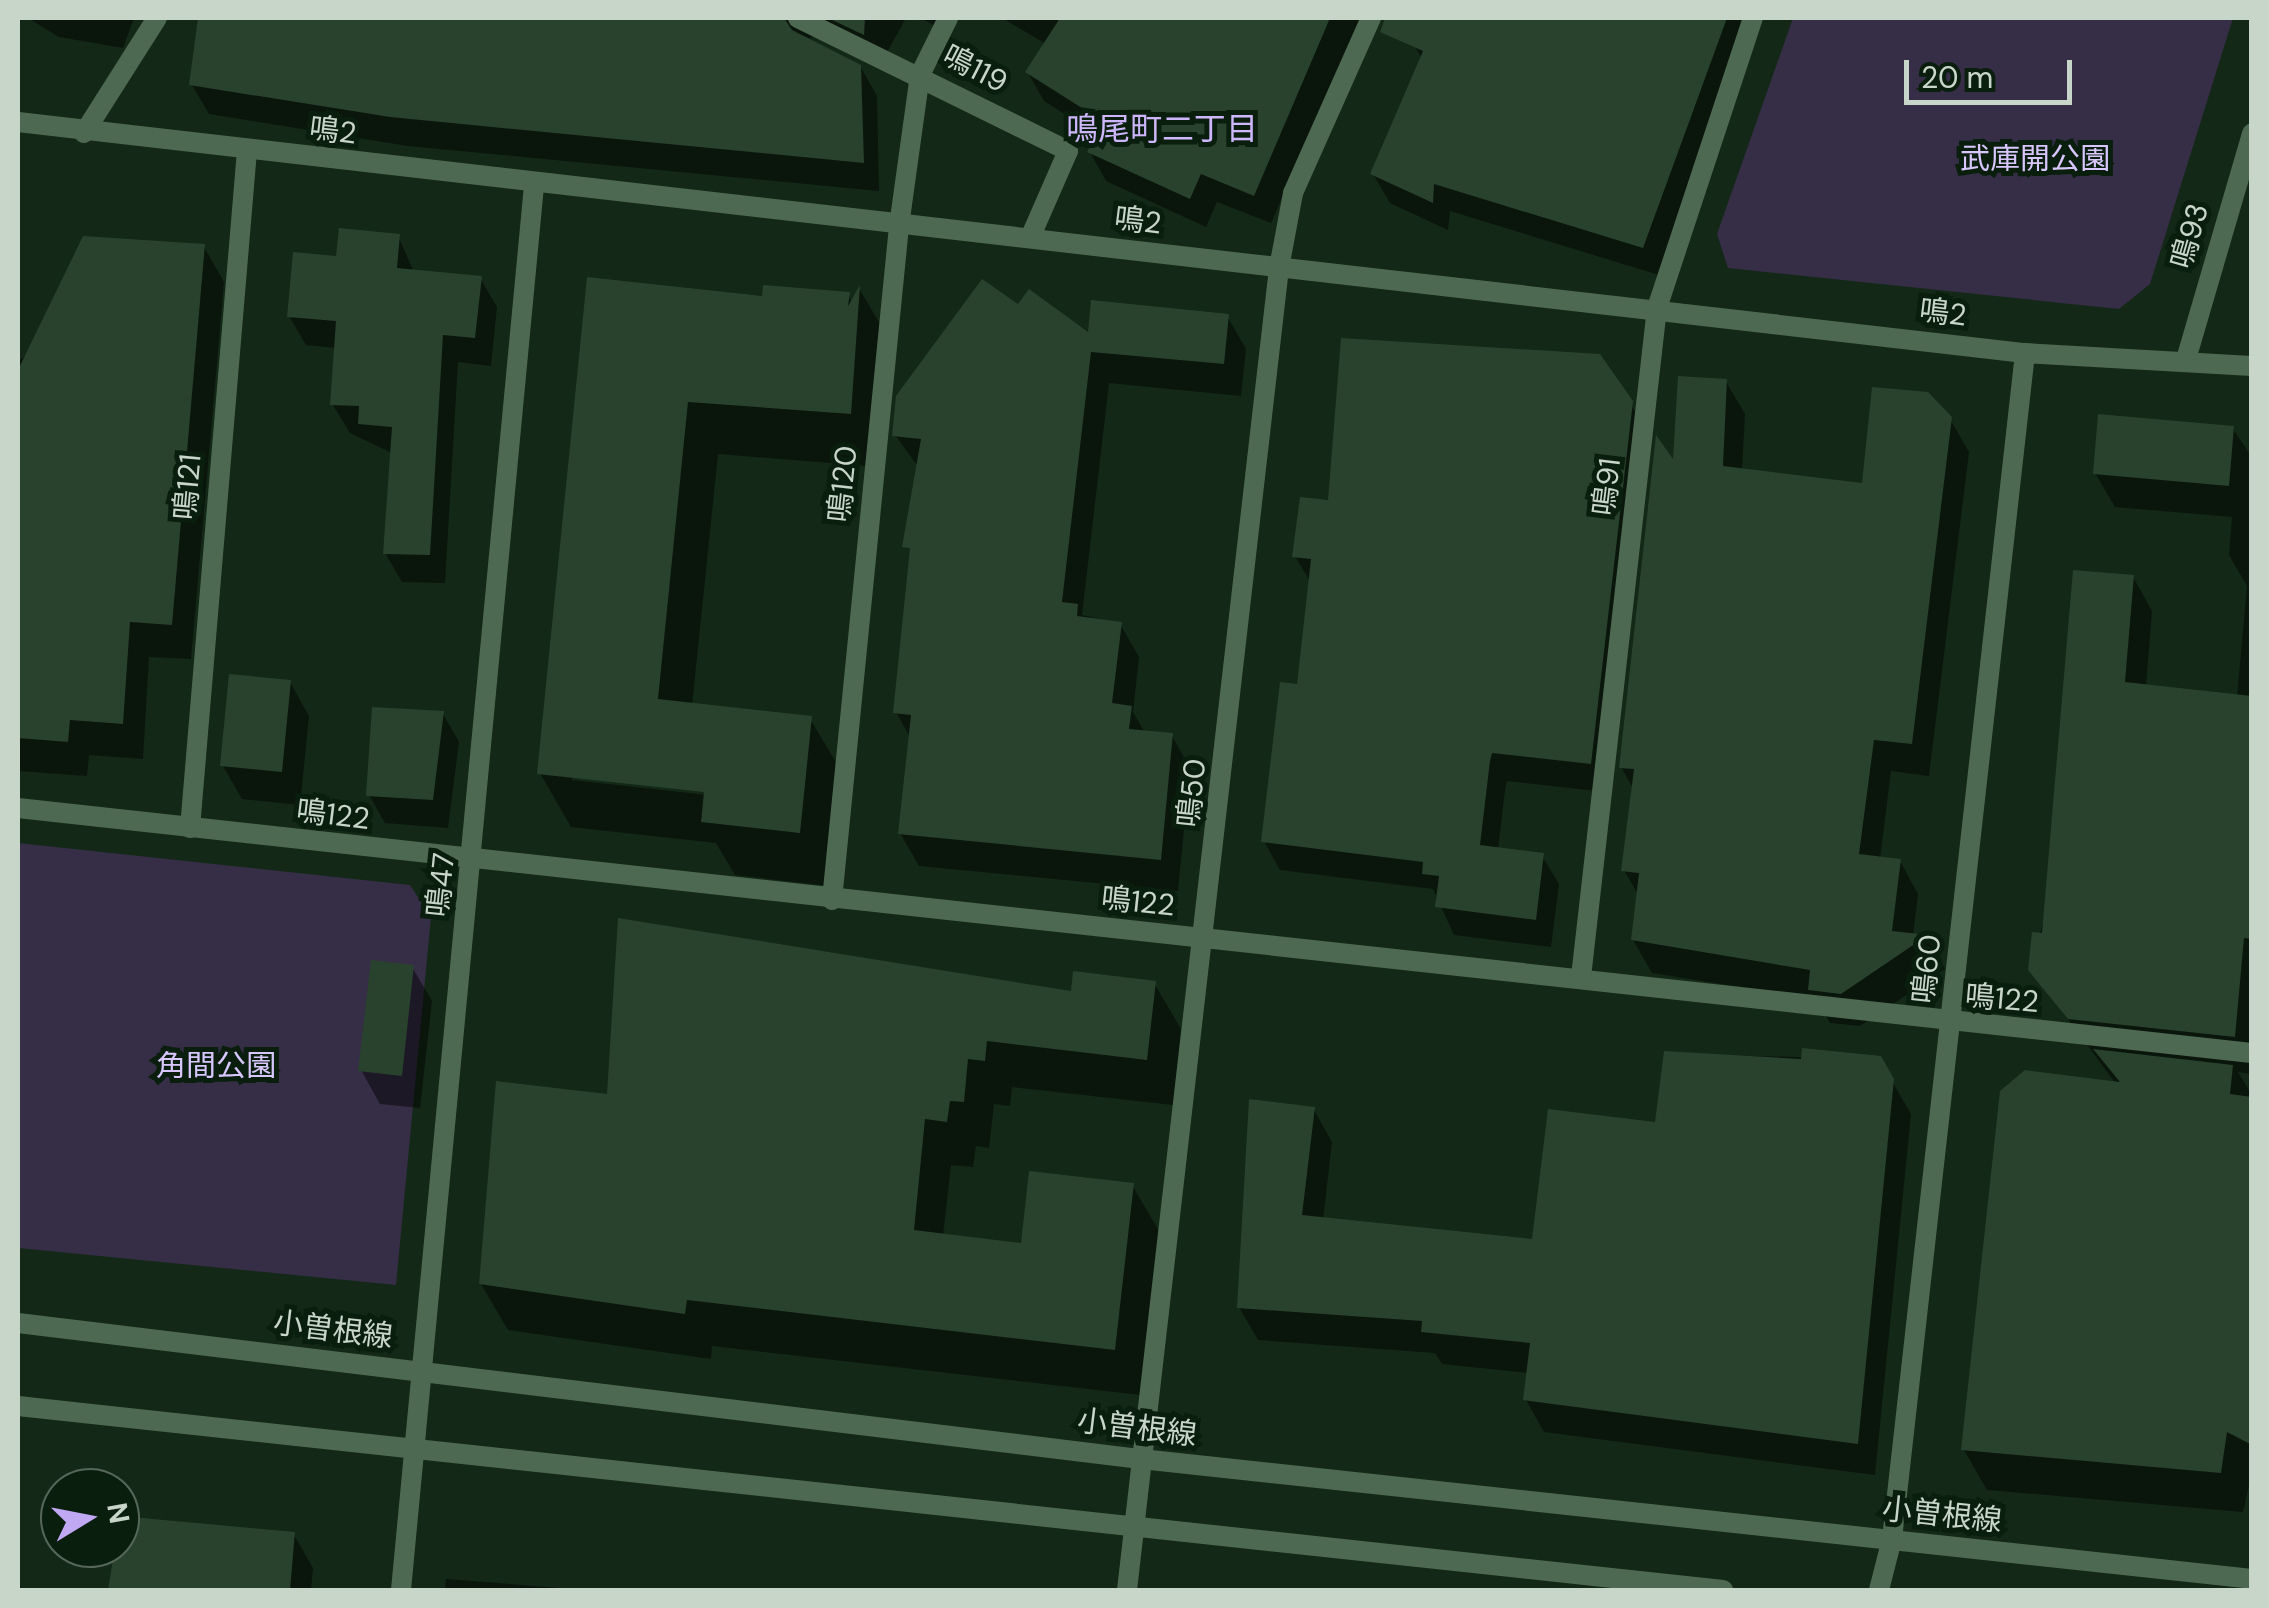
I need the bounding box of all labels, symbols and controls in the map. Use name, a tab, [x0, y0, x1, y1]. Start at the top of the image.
street label: 鳴119	[937, 38, 1013, 100]
scale bar	[1909, 40, 2076, 102]
text: 20 m	[1921, 58, 1993, 97]
street label: 鳴2	[307, 110, 359, 152]
district label: 鳴尾町二丁目	[1066, 110, 1258, 148]
park label: 武庫開公園	[1960, 141, 2110, 177]
street label: 鳴93	[2164, 199, 2216, 273]
street label: 鳴2	[1112, 200, 1164, 242]
street label: 鳴2	[1917, 292, 1969, 334]
street label: 鳴120	[821, 444, 865, 524]
street label: 鳴121	[167, 453, 209, 521]
street label: 鳴91	[1586, 456, 1628, 518]
street label: 鳴50	[1171, 757, 1213, 829]
street label: 鳴122	[294, 793, 372, 837]
street label: 鳴47	[420, 851, 462, 919]
street label: 鳴122	[1099, 880, 1177, 924]
street label: 鳴60	[1905, 933, 1949, 1005]
street label: 鳴122	[1964, 978, 2040, 1020]
park label: 角間公園	[156, 1048, 276, 1084]
street label: 小曽根線	[271, 1305, 395, 1355]
street label: 小曽根線	[1075, 1403, 1199, 1453]
north arrow	[40, 1468, 140, 1568]
street label: 小曽根線	[1880, 1491, 2004, 1539]
text: N	[98, 1500, 138, 1526]

